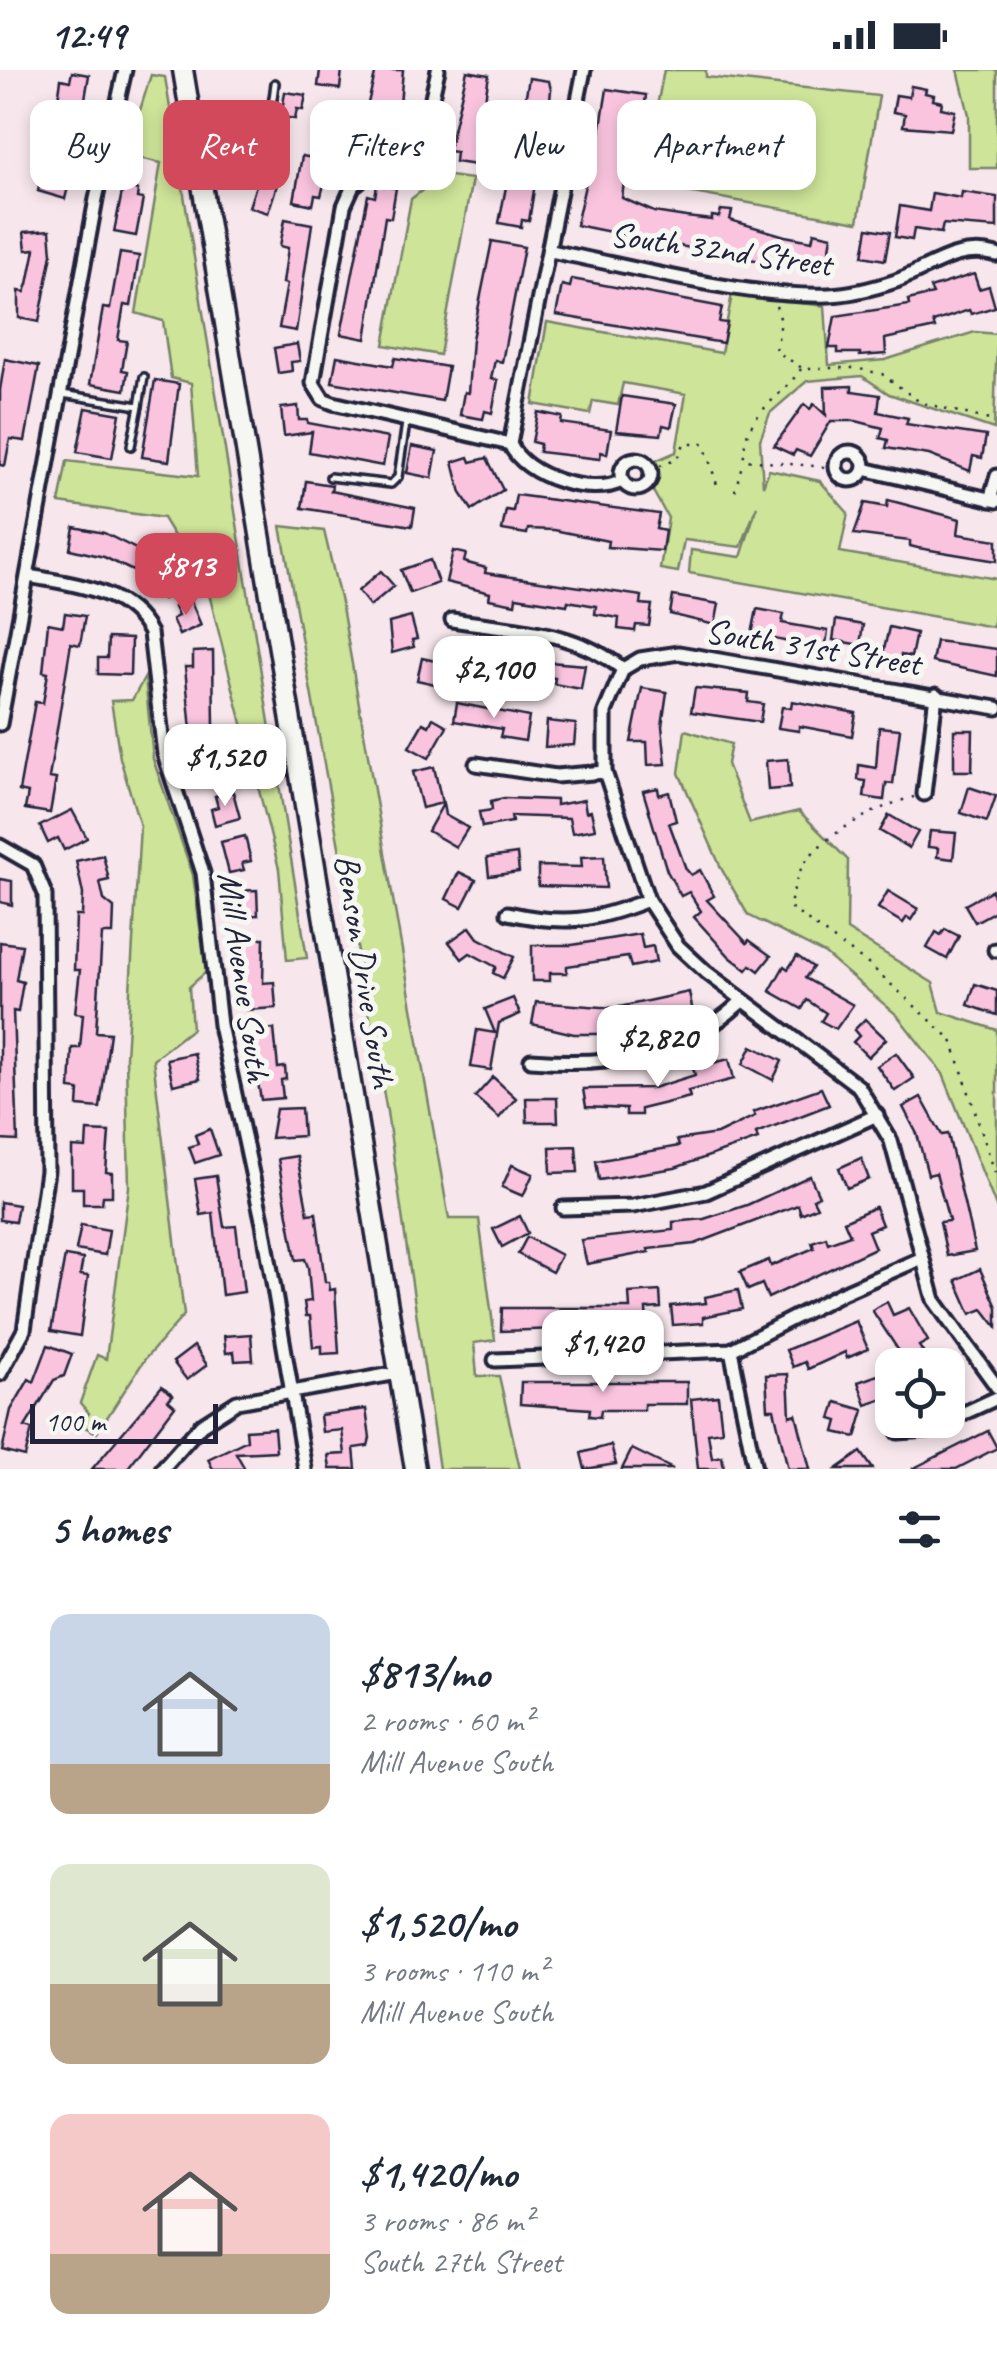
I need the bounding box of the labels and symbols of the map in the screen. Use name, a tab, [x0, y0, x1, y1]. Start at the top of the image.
street label: South 32nd Street	[607, 211, 838, 287]
pin: $813	[127, 533, 245, 618]
street label: South 31st Street	[702, 608, 927, 687]
pin: $2,100	[413, 636, 575, 721]
pin: $1,520	[144, 724, 306, 809]
street label: Benson Drive South	[324, 851, 406, 1092]
street label: Mill Avenue South	[207, 869, 281, 1087]
pin: $2,820	[577, 1005, 739, 1090]
pin: $1,420	[522, 1310, 684, 1395]
scale bar	[30, 1399, 218, 1444]

